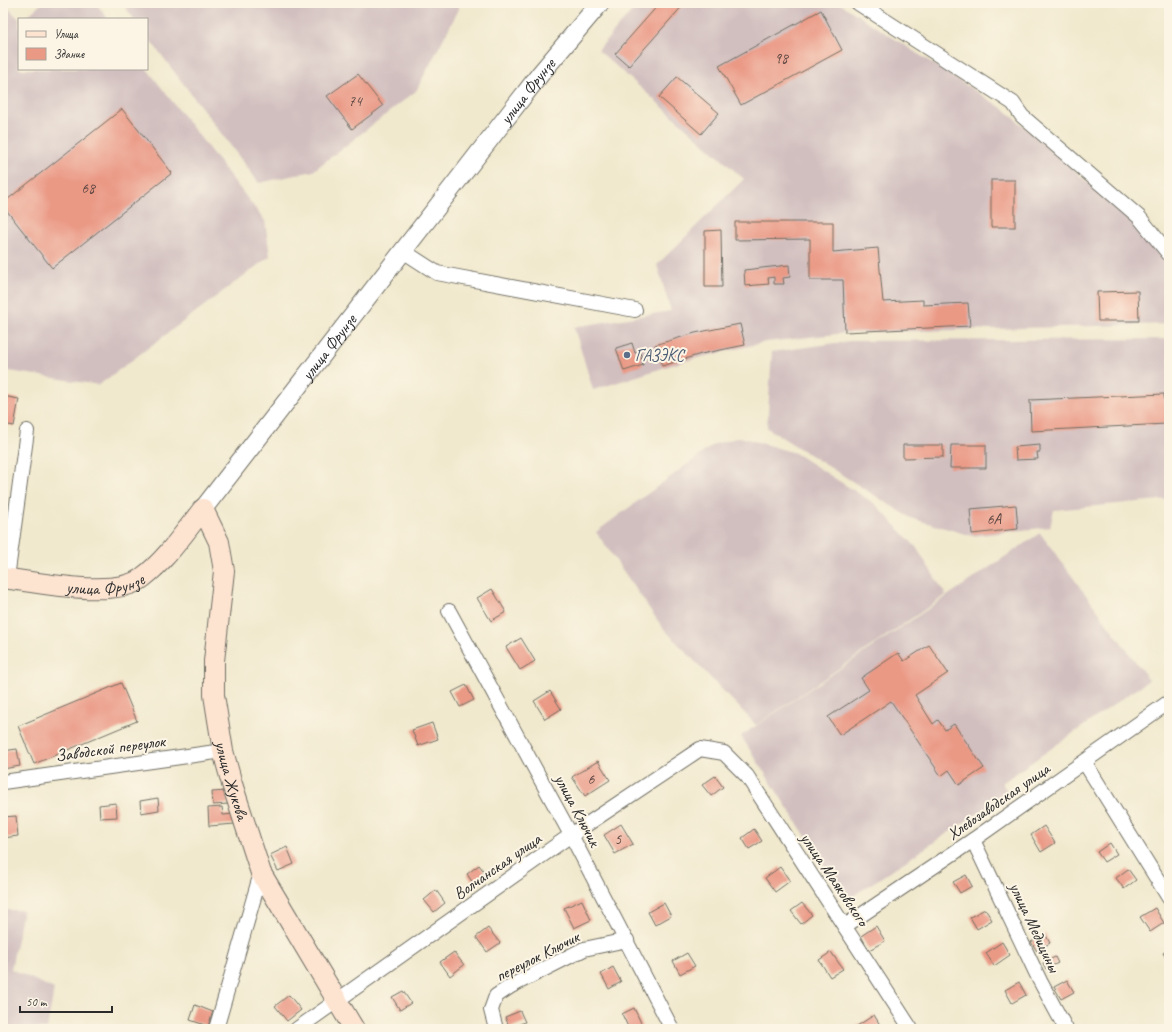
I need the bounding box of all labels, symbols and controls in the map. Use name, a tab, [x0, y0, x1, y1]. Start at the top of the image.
legend	[18, 18, 148, 70]
text: Улица	[54, 26, 79, 42]
text: Здание	[54, 46, 85, 62]
house number: 98	[774, 49, 789, 68]
street label: улица Фрунзе	[495, 53, 561, 129]
house number: 74	[348, 92, 363, 111]
house number: 68	[81, 179, 96, 198]
street label: улица Фрунзе	[296, 309, 362, 385]
place label: ГАЗЭКС	[635, 345, 686, 366]
marker: ГАЗЭКС	[622, 350, 632, 360]
house number: 6А	[987, 510, 1003, 529]
street label: улица Фрунзе	[64, 569, 150, 599]
street label: Заводской переулок	[54, 730, 168, 767]
street label: улица Жукова	[210, 739, 254, 825]
street label: Хлебозаводская улица	[943, 757, 1055, 844]
street label: улица Ключик	[549, 770, 606, 852]
house number: 6	[588, 770, 596, 789]
street label: Волчанская улица	[449, 828, 546, 904]
street label: улица Маяковского	[795, 828, 875, 932]
house number: 5	[615, 830, 623, 849]
street label: улица Медицины	[1004, 878, 1065, 977]
street label: переулок Ключик	[492, 926, 584, 986]
scale bar	[20, 988, 112, 1014]
text: 50 m	[26, 994, 48, 1010]

